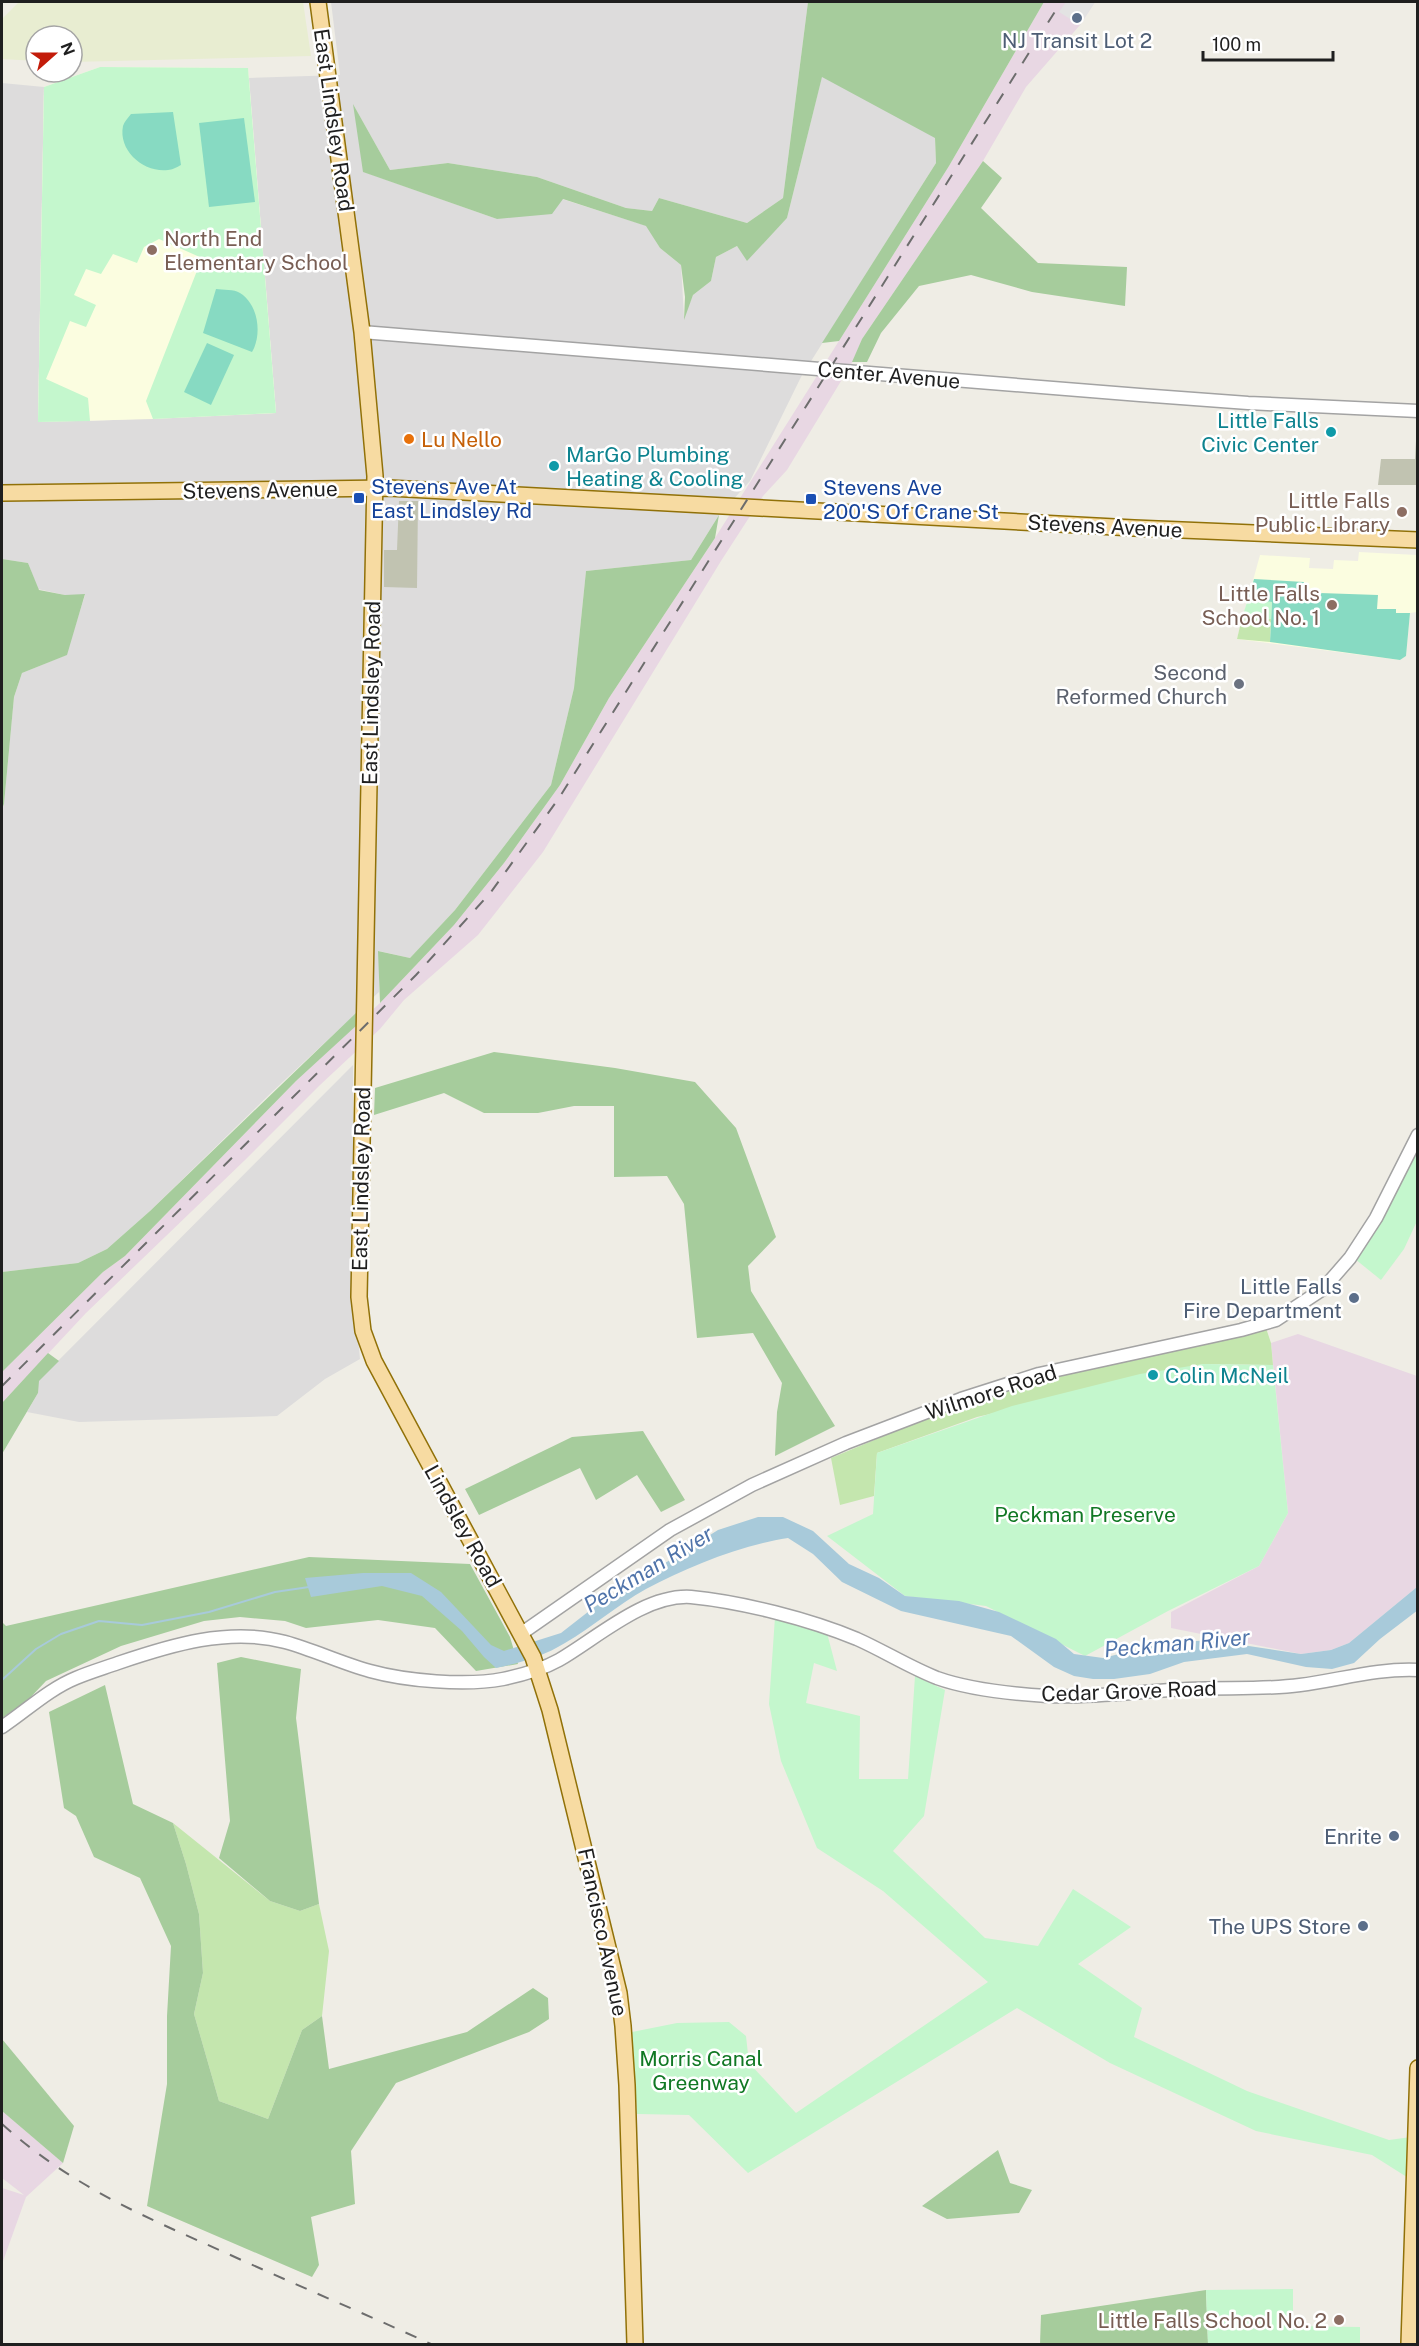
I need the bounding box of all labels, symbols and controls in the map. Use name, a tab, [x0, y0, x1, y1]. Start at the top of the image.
marker: NJ Transit Lot 2	[1070, 11, 1084, 25]
north arrow	[24, 24, 84, 84]
scale bar	[1203, 24, 1334, 62]
street label: East Lindsley Road	[309, 27, 359, 213]
place label: NJ Transit Lot 2	[1002, 28, 1152, 53]
text: 100 m	[1212, 34, 1261, 55]
text: N	[56, 40, 79, 58]
place label: North End Elementary School	[164, 226, 348, 275]
marker: North End Elementary School	[145, 243, 159, 257]
street label: Center Avenue	[817, 356, 961, 394]
place label: Little Falls Civic Center	[1201, 408, 1319, 457]
marker: Little Falls Civic Center	[1324, 425, 1338, 439]
place label: Lu Nello	[421, 427, 502, 452]
marker: Lu Nello	[402, 432, 416, 446]
place label: MarGo Plumbing Heating & Cooling	[566, 442, 744, 491]
marker: MarGo Plumbing Heating & Cooling	[547, 459, 561, 473]
place label: Stevens Ave At East Lindsley Rd	[371, 474, 532, 523]
place label: Stevens Ave 200'S Of Crane St	[823, 475, 999, 524]
street label: Stevens Avenue	[182, 476, 338, 504]
place label: Little Falls Public Library	[1255, 488, 1390, 537]
marker: Stevens Ave At East Lindsley Rd	[352, 491, 366, 505]
marker: Stevens Ave 200'S Of Crane St	[804, 492, 818, 506]
marker: Little Falls Public Library	[1395, 505, 1409, 519]
street label: Stevens Avenue	[1027, 509, 1183, 543]
place label: Little Falls School No. 1	[1202, 581, 1320, 630]
marker: Little Falls School No. 1	[1325, 598, 1339, 612]
street label: East Lindsley Road	[357, 601, 385, 785]
place label: Second Reformed Church	[1055, 660, 1227, 709]
marker: Second Reformed Church	[1232, 677, 1246, 691]
street label: East Lindsley Road	[347, 1087, 375, 1271]
place label: Little Falls Fire Department	[1183, 1274, 1342, 1323]
marker: Little Falls Fire Department	[1347, 1291, 1361, 1305]
street label: Wilmore Road	[922, 1359, 1060, 1425]
place label: Colin McNeil	[1165, 1363, 1289, 1388]
marker: Colin McNeil	[1146, 1368, 1160, 1382]
street label: Lindsley Road	[419, 1460, 507, 1592]
park label: Peckman Preserve	[994, 1502, 1176, 1527]
water label: Peckman River	[579, 1520, 718, 1618]
water label: Peckman River	[1103, 1624, 1252, 1662]
street label: Cedar Grove Road	[1041, 1675, 1217, 1707]
place label: Enrite	[1324, 1824, 1382, 1849]
marker: Enrite	[1387, 1829, 1401, 1843]
street label: Francisco Avenue	[573, 1846, 633, 2018]
place label: The UPS Store	[1209, 1914, 1351, 1939]
marker: The UPS Store	[1356, 1919, 1370, 1933]
park label: Morris Canal Greenway	[639, 2046, 763, 2095]
place label: Little Falls School No. 2	[1098, 2308, 1327, 2333]
marker: Little Falls School No. 2	[1332, 2313, 1346, 2327]

